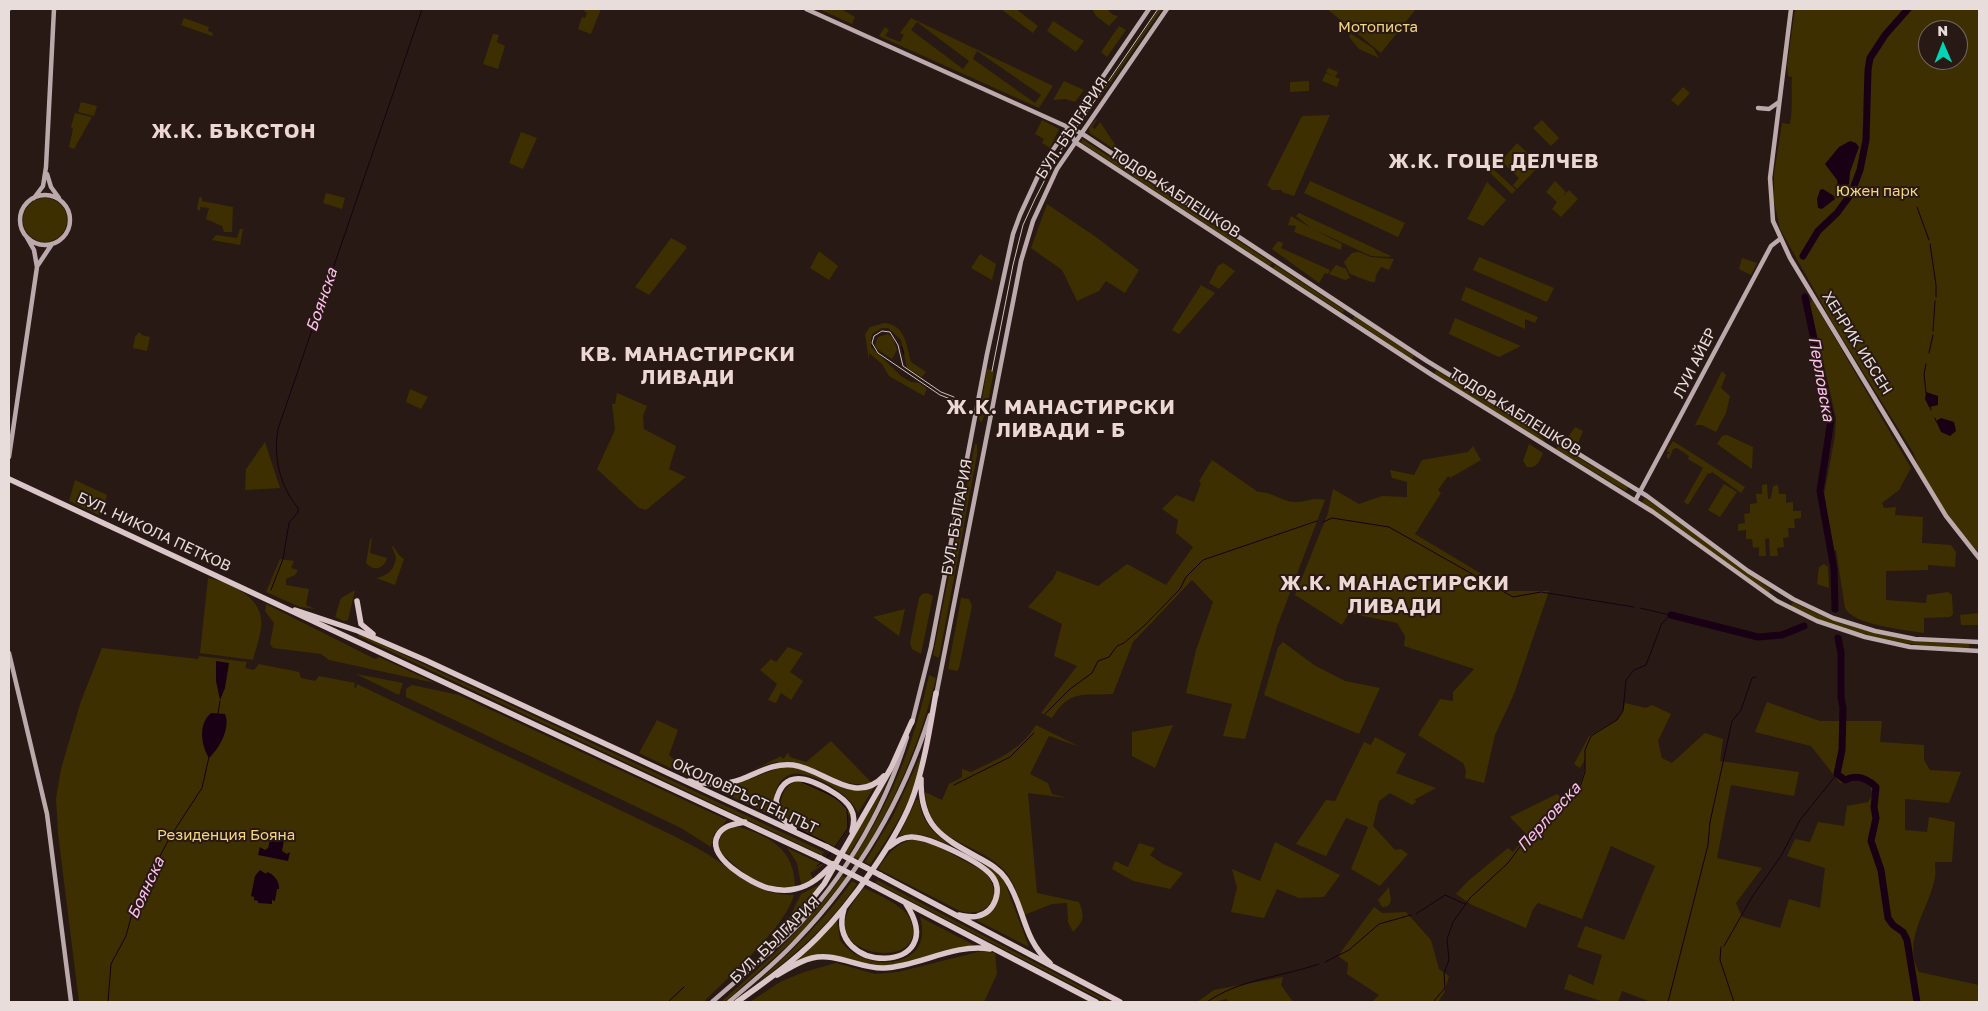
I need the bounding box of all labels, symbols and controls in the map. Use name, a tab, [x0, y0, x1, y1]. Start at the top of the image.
park label: Мотописта	[1338, 18, 1418, 36]
north arrow	[1918, 20, 1968, 70]
text: N	[1937, 22, 1948, 39]
street label: БУЛ. БЪЛГАРИЯ	[1032, 74, 1112, 182]
district label: Ж.К. БЪКСТОН	[150, 120, 318, 144]
street label: ТОДОР КАБЛЕШКОВ	[1106, 144, 1244, 242]
district label: Ж.К. ГОЦЕ ДЕЛЧЕВ	[1387, 150, 1601, 174]
park label: Южен парк	[1836, 182, 1918, 200]
water label: Боянска	[302, 266, 342, 334]
street label: ХЕНРИК ИБСЕН	[1818, 288, 1896, 398]
street label: ЛУИ АЙЕР	[1670, 325, 1720, 401]
water label: Перловска	[1804, 335, 1838, 423]
district label: КВ. МАНАСТИРСКИ ЛИВАДИ	[578, 343, 798, 390]
street label: ТОДОР КАБЛЕШКОВ	[1446, 364, 1584, 460]
district label: Ж.К. МАНАСТИРСКИ ЛИВАДИ - Б	[944, 396, 1178, 443]
street label: БУЛ. БЪЛГАРИЯ	[938, 457, 976, 577]
street label: БУЛ. НИКОЛА ПЕТКОВ	[74, 488, 234, 576]
district label: Ж.К. МАНАСТИРСКИ ЛИВАДИ	[1278, 572, 1512, 619]
street label: ОКОЛОВРЪСТЕН ПЪТ	[669, 754, 821, 838]
water label: Перловска	[1513, 779, 1585, 855]
park label: Резиденция Бояна	[157, 826, 295, 844]
water label: Боянска	[123, 854, 169, 922]
street label: БУЛ. БЪЛГАРИЯ	[726, 893, 824, 987]

